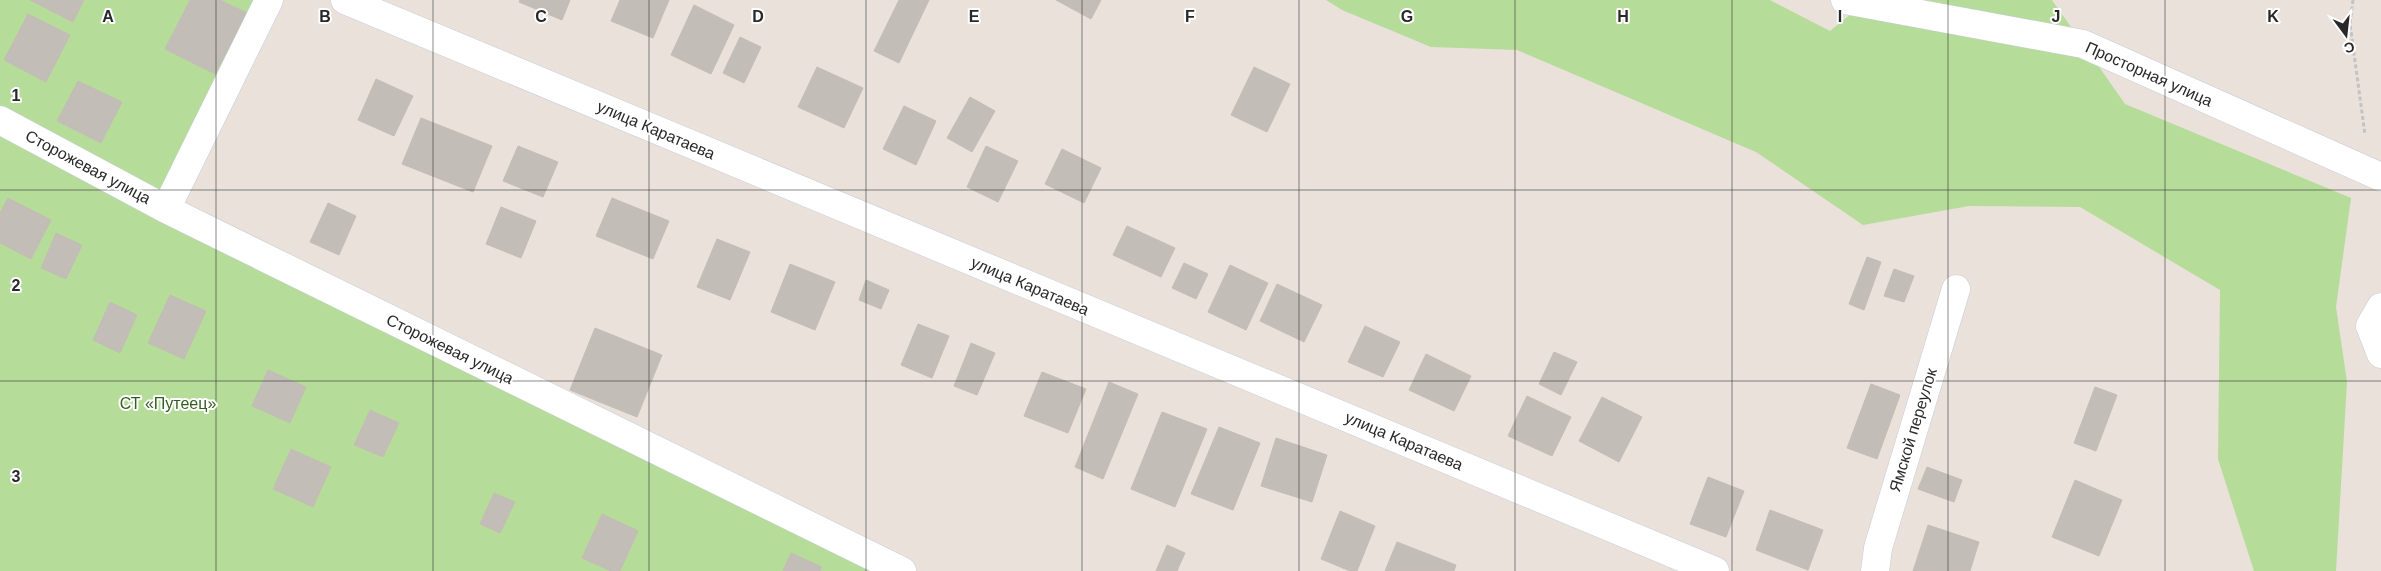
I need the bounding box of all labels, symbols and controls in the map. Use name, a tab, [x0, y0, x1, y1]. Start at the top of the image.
text: A	[102, 8, 114, 25]
text: B	[319, 8, 331, 25]
text: C	[535, 8, 547, 25]
text: D	[752, 8, 764, 25]
text: E	[969, 8, 980, 25]
text: F	[1185, 8, 1195, 25]
text: G	[1401, 8, 1413, 25]
text: H	[1617, 8, 1629, 25]
text: I	[1838, 8, 1842, 25]
text: J	[2052, 8, 2060, 25]
text: K	[2267, 8, 2279, 25]
north arrow	[2321, 10, 2371, 60]
street label: Просторная улица	[2083, 38, 2215, 110]
text: С	[2342, 39, 2356, 57]
text: 1	[12, 87, 21, 104]
street label: улица Каратаева	[595, 98, 718, 163]
street label: Сторожевая улица	[23, 127, 154, 207]
street label: улица Каратаева	[969, 254, 1092, 319]
text: 2	[12, 277, 21, 294]
street label: Сторожевая улица	[384, 311, 516, 387]
street label: Ямской переулок	[1886, 365, 1940, 494]
park label: СТ «Путеец»	[120, 395, 216, 412]
street label: улица Каратаева	[1343, 409, 1466, 474]
text: 3	[12, 468, 21, 485]

